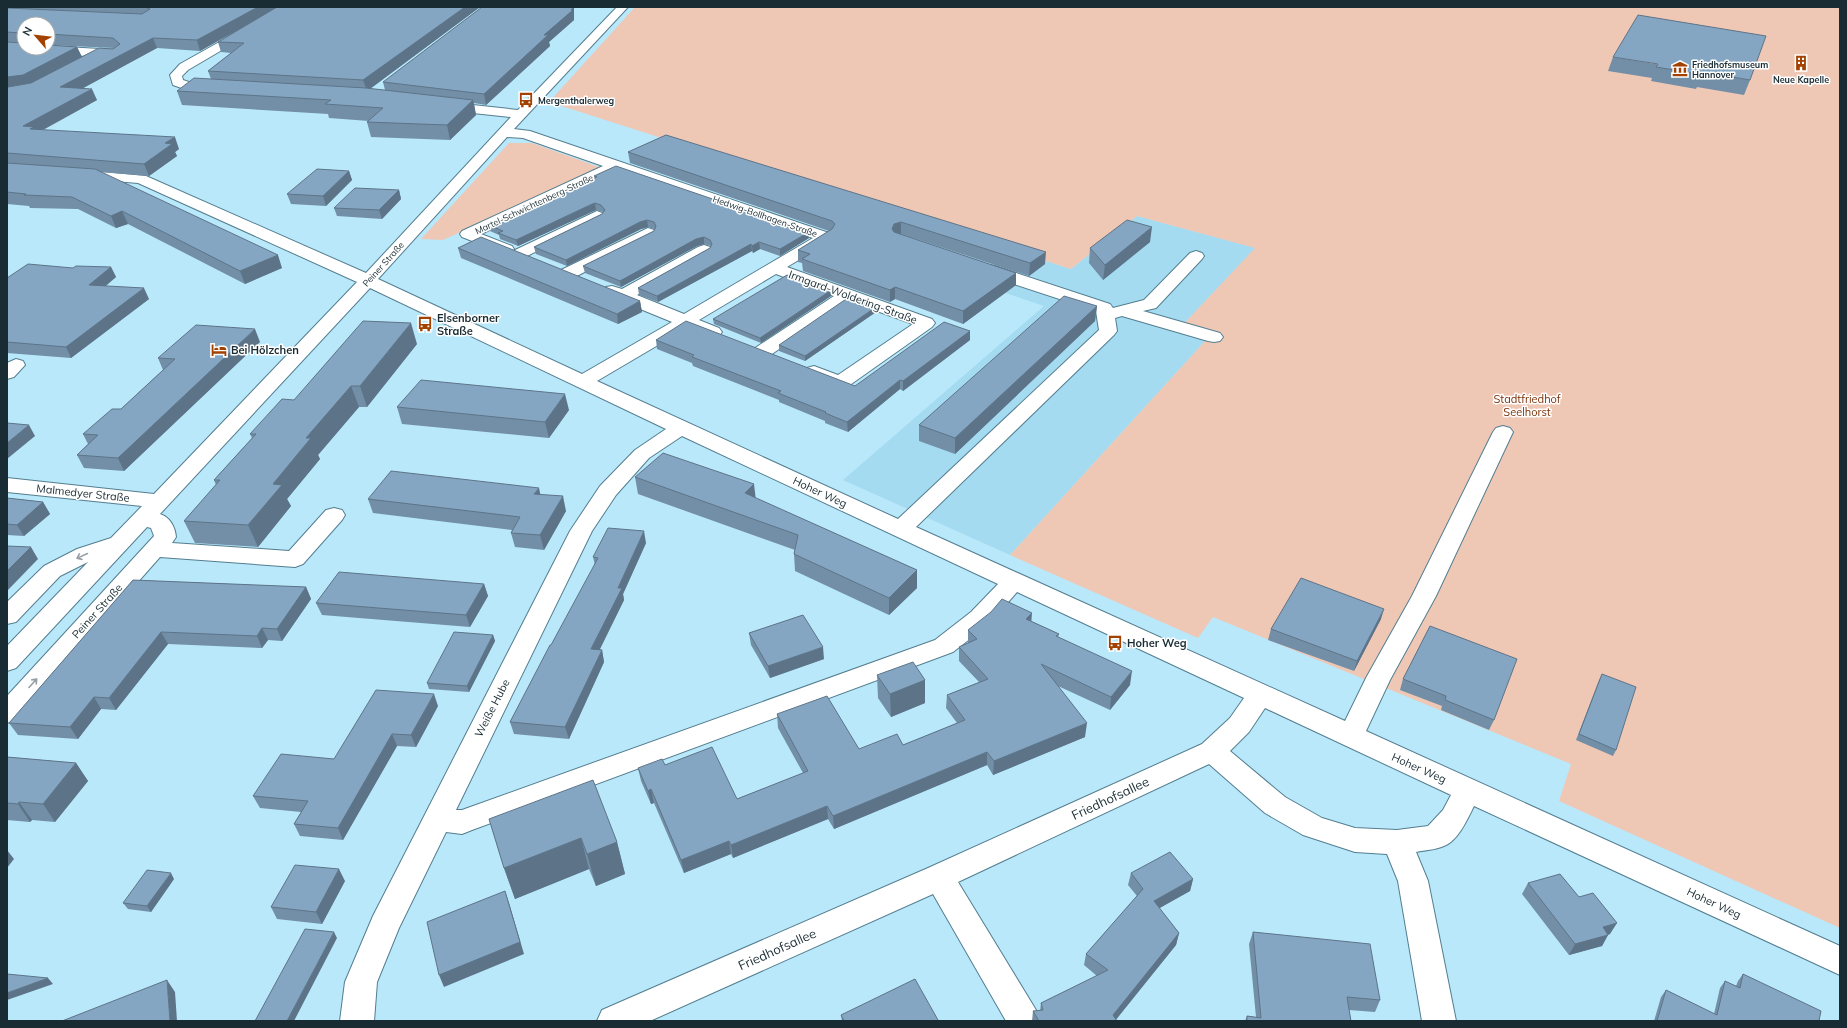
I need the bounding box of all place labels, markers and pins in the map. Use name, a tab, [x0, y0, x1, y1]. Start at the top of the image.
building icon: Neue Kapelle	[1792, 54, 1810, 72]
place label: Friedhofsmuseum Hannover	[1692, 59, 1768, 80]
museum icon: Friedhofsmuseum Hannover	[1671, 60, 1689, 78]
place label: Neue Kapelle	[1773, 74, 1829, 85]
bus stop icon: Mergenthalerweg	[517, 91, 535, 109]
place label: Mergenthalerweg	[538, 95, 614, 106]
place label: Elsenborner Straße	[437, 311, 500, 338]
bus stop icon: Elsenborner Straße	[416, 315, 434, 333]
hotel icon: Bei Hölzchen	[210, 341, 228, 359]
place label: Bei Hölzchen	[231, 343, 299, 357]
bus stop icon: Hoher Weg	[1106, 634, 1124, 652]
place label: Hoher Weg	[1127, 636, 1187, 650]

